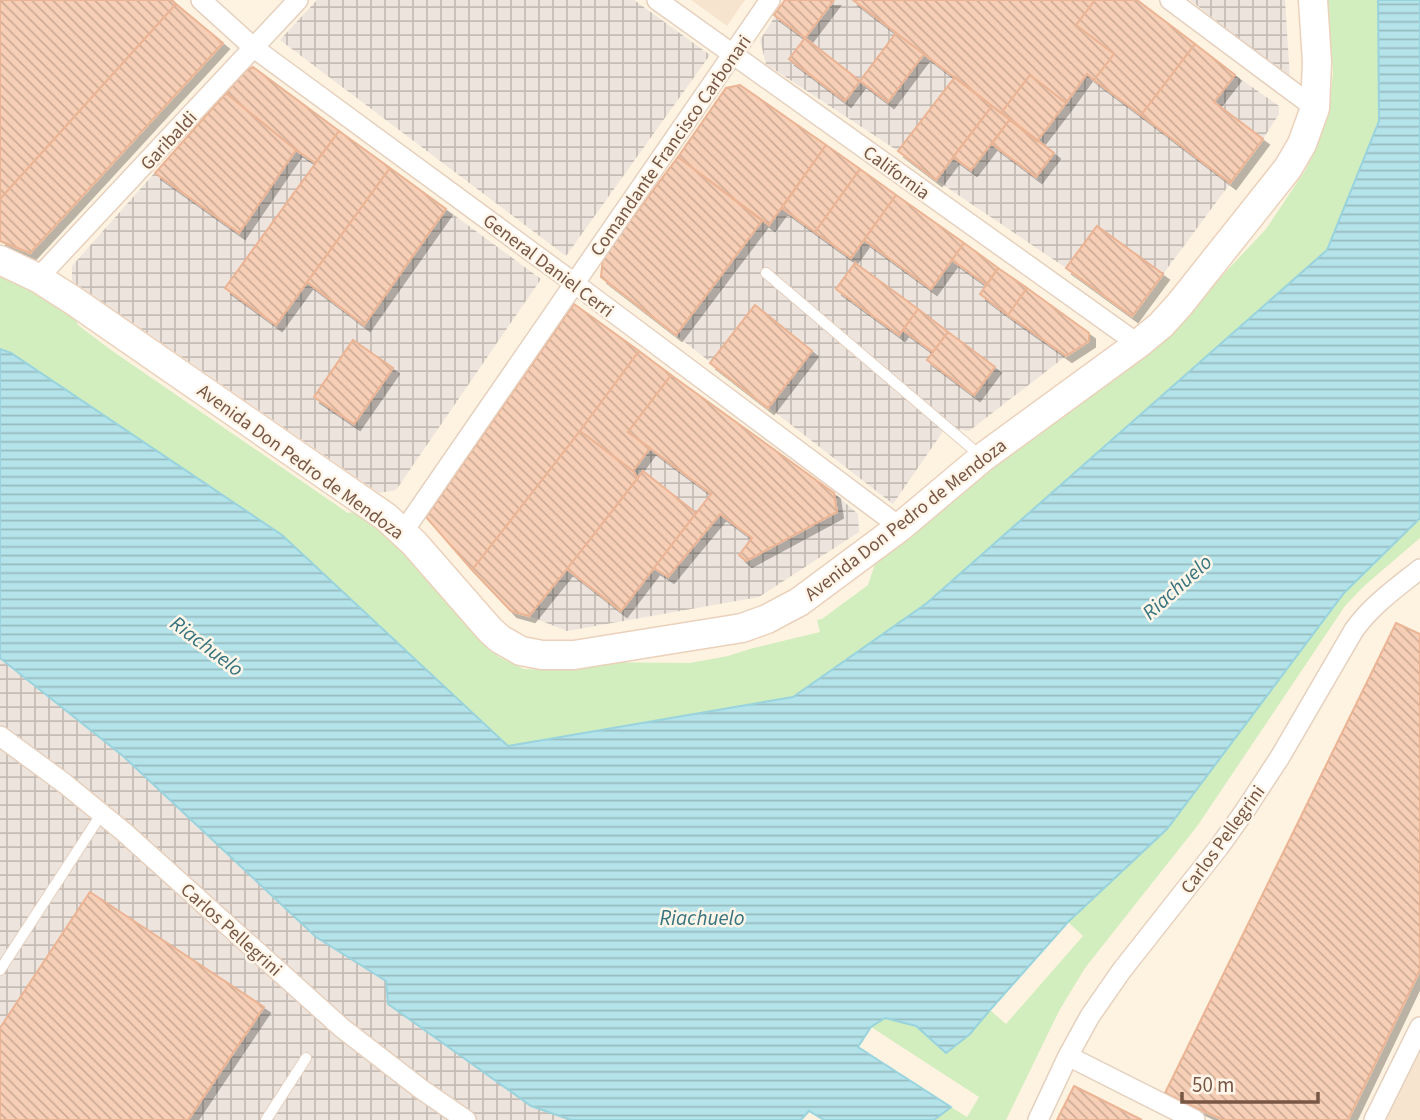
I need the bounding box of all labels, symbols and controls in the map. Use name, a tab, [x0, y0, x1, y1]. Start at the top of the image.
street label: Comandante Francisco Carbonari	[584, 30, 758, 262]
street label: Garibaldi	[135, 105, 204, 177]
street label: California	[857, 140, 935, 207]
street label: General Daniel Cerri	[477, 208, 619, 324]
street label: Avenida Don Pedro de Mendoza	[191, 378, 409, 547]
street label: Avenida Don Pedro de Mendoza	[799, 433, 1013, 608]
water label: Riachuelo	[1135, 547, 1219, 627]
water label: Riachuelo	[164, 608, 250, 684]
street label: Carlos Pellegrini	[1175, 780, 1272, 900]
street label: Carlos Pellegrini	[174, 877, 288, 983]
water label: Riachuelo	[659, 903, 745, 933]
scale bar	[1182, 1060, 1318, 1104]
text: 50 m	[1192, 1070, 1234, 1100]

